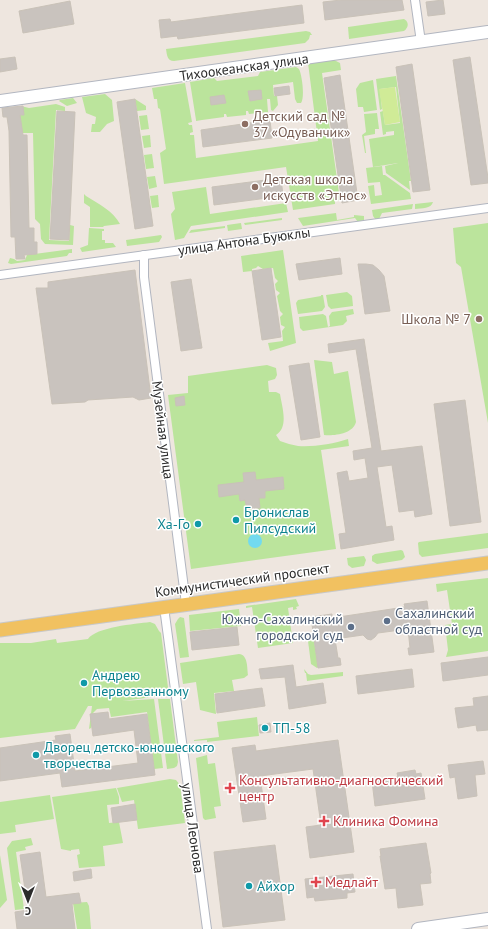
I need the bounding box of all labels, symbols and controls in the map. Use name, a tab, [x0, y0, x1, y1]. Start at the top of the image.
street label: Тихоокеанская улица	[178, 49, 310, 85]
place label: Детский сад № 37 «Одуванчик»	[253, 107, 351, 141]
marker: Детский сад № 37 «Одуванчик»	[240, 119, 250, 129]
place label: Детская школа искусств «Этнос»	[263, 170, 367, 204]
marker: Детская школа искусств «Этнос»	[250, 182, 260, 192]
street label: улица Антона Буюклы	[177, 223, 311, 259]
place label: Школа № 7	[401, 310, 471, 328]
marker: Школа № 7	[474, 314, 484, 324]
street label: Музейная улица	[148, 380, 178, 480]
place label: Бронислав Пилсудский	[244, 503, 316, 537]
place label: Ха-Го	[157, 515, 190, 533]
marker: Бронислав Пилсудский	[231, 515, 241, 525]
marker: Ха-Го	[193, 519, 203, 529]
street label: Коммунистический проспект	[154, 559, 331, 601]
place label: Сахалинский областной суд	[395, 604, 482, 638]
place label: Южно-Сахалинский городской суд	[222, 610, 343, 644]
marker: Сахалинский областной суд	[382, 616, 392, 626]
marker: Южно-Сахалинский городской суд	[346, 622, 356, 632]
place label: Андрею Первозванному	[92, 666, 189, 700]
marker: Андрею Первозванному	[79, 678, 89, 688]
place label: ТП-58	[273, 719, 310, 737]
marker: ТП-58	[260, 723, 270, 733]
place label: Дворец детско-юношеского творчества	[44, 738, 215, 772]
marker: Дворец детско-юношеского творчества	[31, 750, 41, 760]
place label: Консультативно-диагностический центр	[239, 771, 443, 805]
street label: улица Леонова	[178, 781, 208, 875]
marker: Консультативно-диагностический центр	[224, 782, 236, 794]
place label: Клиника Фомина	[333, 812, 438, 830]
marker: Клиника Фомина	[318, 815, 330, 827]
place label: Медлайт	[325, 873, 379, 891]
marker: Медлайт	[310, 876, 322, 888]
place label: Айхор	[257, 877, 295, 895]
north arrow	[8, 881, 48, 921]
marker: Айхор	[244, 881, 254, 891]
text: С	[25, 904, 31, 918]

